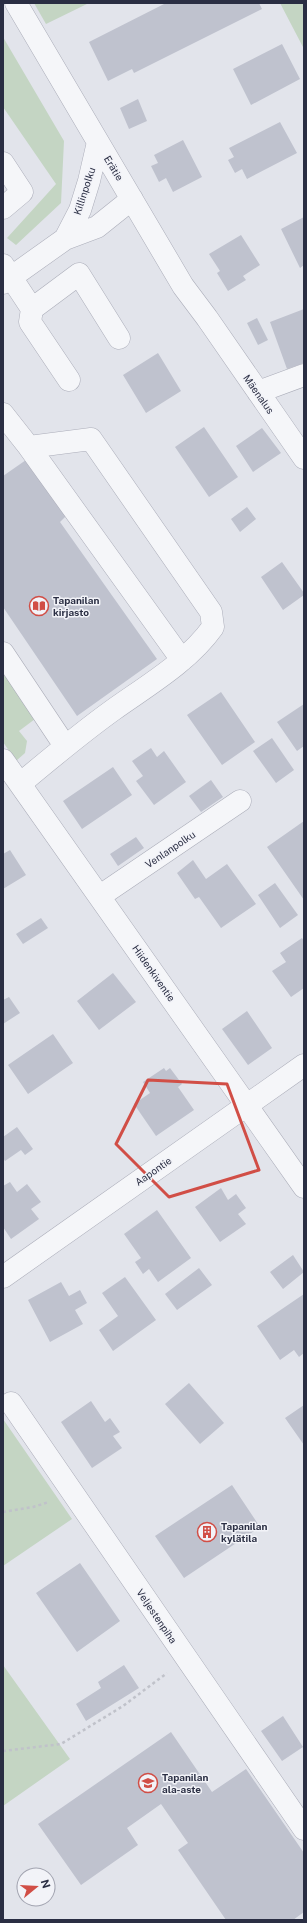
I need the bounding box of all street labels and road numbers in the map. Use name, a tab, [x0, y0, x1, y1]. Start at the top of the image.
street label: Erätie	[102, 153, 126, 183]
street label: Killinpolku	[71, 165, 97, 216]
street label: Mäenalus	[241, 372, 277, 416]
street label: Venlanpolku	[143, 828, 198, 870]
street label: Hiidenkiventie	[130, 942, 178, 1004]
street label: Aapontie	[132, 1154, 174, 1188]
street label: Veljestenpiha	[134, 1586, 180, 1646]

